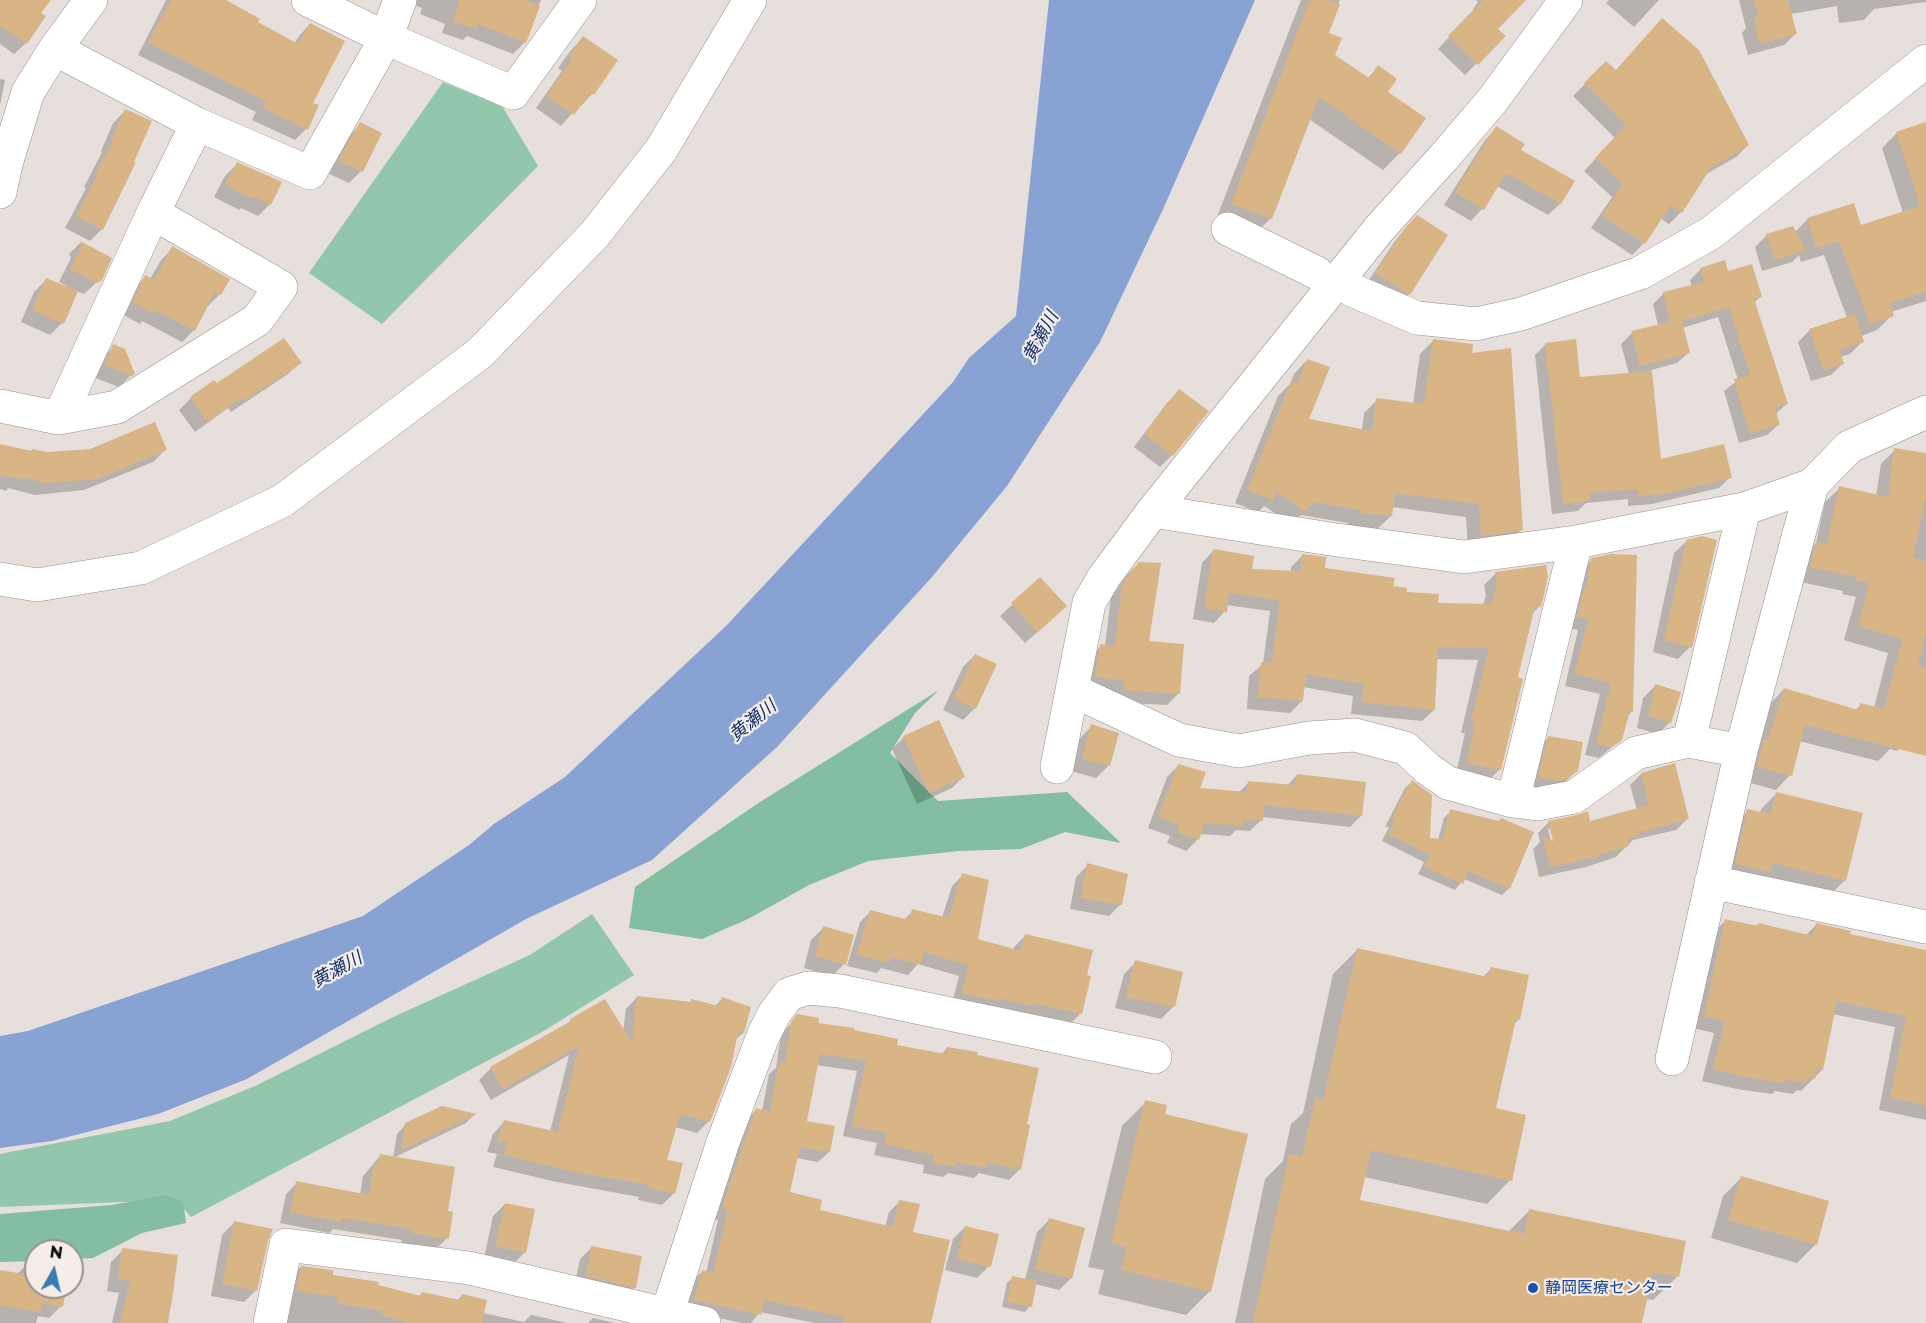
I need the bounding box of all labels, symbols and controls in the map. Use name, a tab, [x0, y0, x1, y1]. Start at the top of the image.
water label: 黄瀬川	[1019, 308, 1063, 366]
water label: 黄瀬川	[725, 696, 781, 746]
water label: 黄瀬川	[308, 947, 366, 993]
north arrow	[24, 1239, 84, 1299]
text: N	[49, 1242, 64, 1263]
place label: 静岡医療センター	[1545, 1278, 1673, 1298]
marker: 静岡医療センター	[1526, 1281, 1540, 1295]

